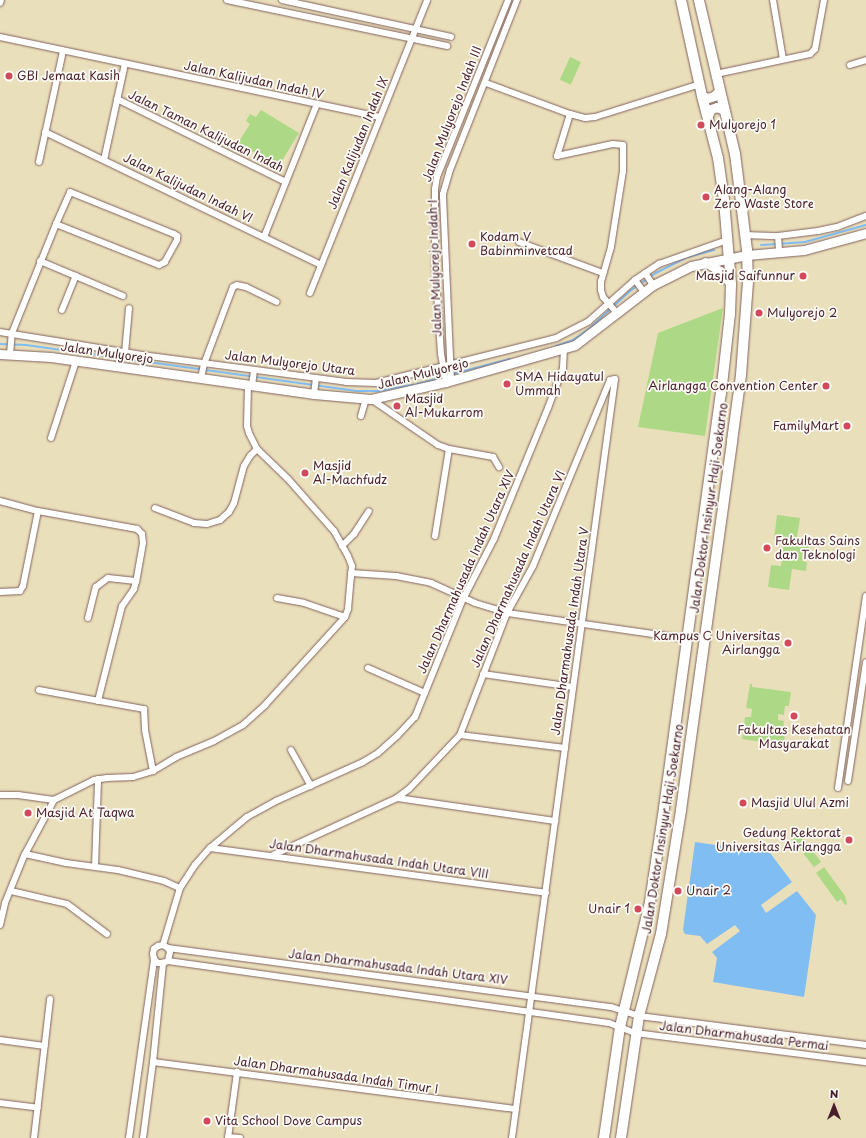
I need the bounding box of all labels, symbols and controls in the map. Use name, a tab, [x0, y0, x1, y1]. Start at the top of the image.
street label: Jalan Mulyorejo Indah III	[419, 44, 485, 184]
street label: Jalan Kalijudan Indah IV	[182, 58, 326, 102]
place label: GBI Jemaat Kasih	[17, 69, 120, 83]
marker: GBI Jemaat Kasih	[4, 71, 14, 81]
street label: Jalan Kalijudan Indah IX	[324, 74, 392, 212]
street label: Jalan Taman Kalijudan Indah	[126, 87, 286, 175]
place label: Mulyorejo 1	[709, 118, 775, 132]
marker: Mulyorejo 1	[696, 120, 706, 130]
street label: Jalan Kalijudan Indah VI	[120, 150, 256, 226]
place label: Alang-Alang Zero Waste Store	[714, 183, 815, 211]
marker: Alang-Alang Zero Waste Store	[701, 192, 711, 202]
street label: Jalan Mulyorejo Indah I	[425, 199, 445, 337]
place label: Kodam V Babinminvetcad	[480, 230, 573, 258]
marker: Kodam V Babinminvetcad	[467, 239, 477, 249]
place label: Masjid Saifunnur	[696, 269, 795, 283]
marker: Masjid Saifunnur	[798, 271, 808, 281]
place label: Mulyorejo 2	[767, 306, 836, 320]
marker: Mulyorejo 2	[754, 308, 764, 318]
street label: Jalan Mulyorejo	[60, 339, 154, 367]
street label: Jalan Mulyorejo Utara	[224, 348, 356, 378]
street label: Jalan Mulyorejo	[376, 356, 470, 392]
place label: SMA Hidayatul Ummah	[515, 370, 603, 398]
marker: SMA Hidayatul Ummah	[502, 379, 512, 389]
place label: Airlangga Convention Center	[648, 379, 818, 393]
marker: Airlangga Convention Center	[821, 381, 831, 391]
place label: Masjid Al-Mukarrom	[405, 392, 483, 420]
marker: Masjid Al-Mukarrom	[392, 401, 402, 411]
street label: Jalan Doktor Insinyur Haji Soekarno	[687, 402, 731, 614]
place label: FamilyMart	[773, 419, 839, 433]
marker: FamilyMart	[842, 421, 852, 431]
place label: Masjid Al-Machfudz	[313, 459, 387, 487]
street label: Jalan Dharmahusada Indah Utara XIV	[414, 467, 518, 677]
street label: Jalan Dharmahusada Indah Utara VI	[467, 467, 569, 671]
marker: Masjid Al-Machfudz	[300, 468, 310, 478]
street label: Jalan Dharmahusada Indah Utara V	[548, 525, 592, 737]
place label: Fakultas Sains dan Teknologi	[775, 534, 860, 562]
marker: Fakultas Sains dan Teknologi	[762, 543, 772, 553]
place label: Kampus C Universitas Airlangga	[653, 629, 780, 657]
marker: Kampus C Universitas Airlangga	[783, 638, 793, 648]
marker: Fakultas Kesehatan Masyarakat	[789, 711, 799, 721]
street label: Jalan Doktor Insinyur Haji Soekarno	[639, 723, 687, 935]
place label: Fakultas Kesehatan Masyarakat	[737, 723, 851, 751]
place label: Masjid Ulul Azmi	[751, 796, 849, 810]
marker: Masjid Ulul Azmi	[738, 798, 748, 808]
place label: Masjid At Taqwa	[36, 806, 134, 820]
marker: Masjid At Taqwa	[23, 808, 33, 818]
place label: Gedung Rektorat Universitas Airlangga	[715, 826, 841, 854]
marker: Gedung Rektorat Universitas Airlangga	[844, 835, 854, 845]
street label: Jalan Dharmahusada Indah Utara VIII	[267, 836, 491, 882]
place label: Unair 2	[686, 884, 731, 898]
marker: Unair 2	[673, 886, 683, 896]
place label: Unair 1	[588, 902, 630, 916]
marker: Unair 1	[633, 904, 643, 914]
street label: Jalan Dharmahusada Indah Utara XIV	[286, 946, 510, 988]
street label: Jalan Dharmahusada Permai	[658, 1018, 830, 1054]
street label: Jalan Dharmahusada Indah Timur I	[232, 1053, 440, 1097]
text: N	[830, 1085, 838, 1102]
north arrow	[814, 1086, 854, 1126]
place label: Vita School Dove Campus	[215, 1114, 363, 1128]
marker: Vita School Dove Campus	[202, 1116, 212, 1126]

